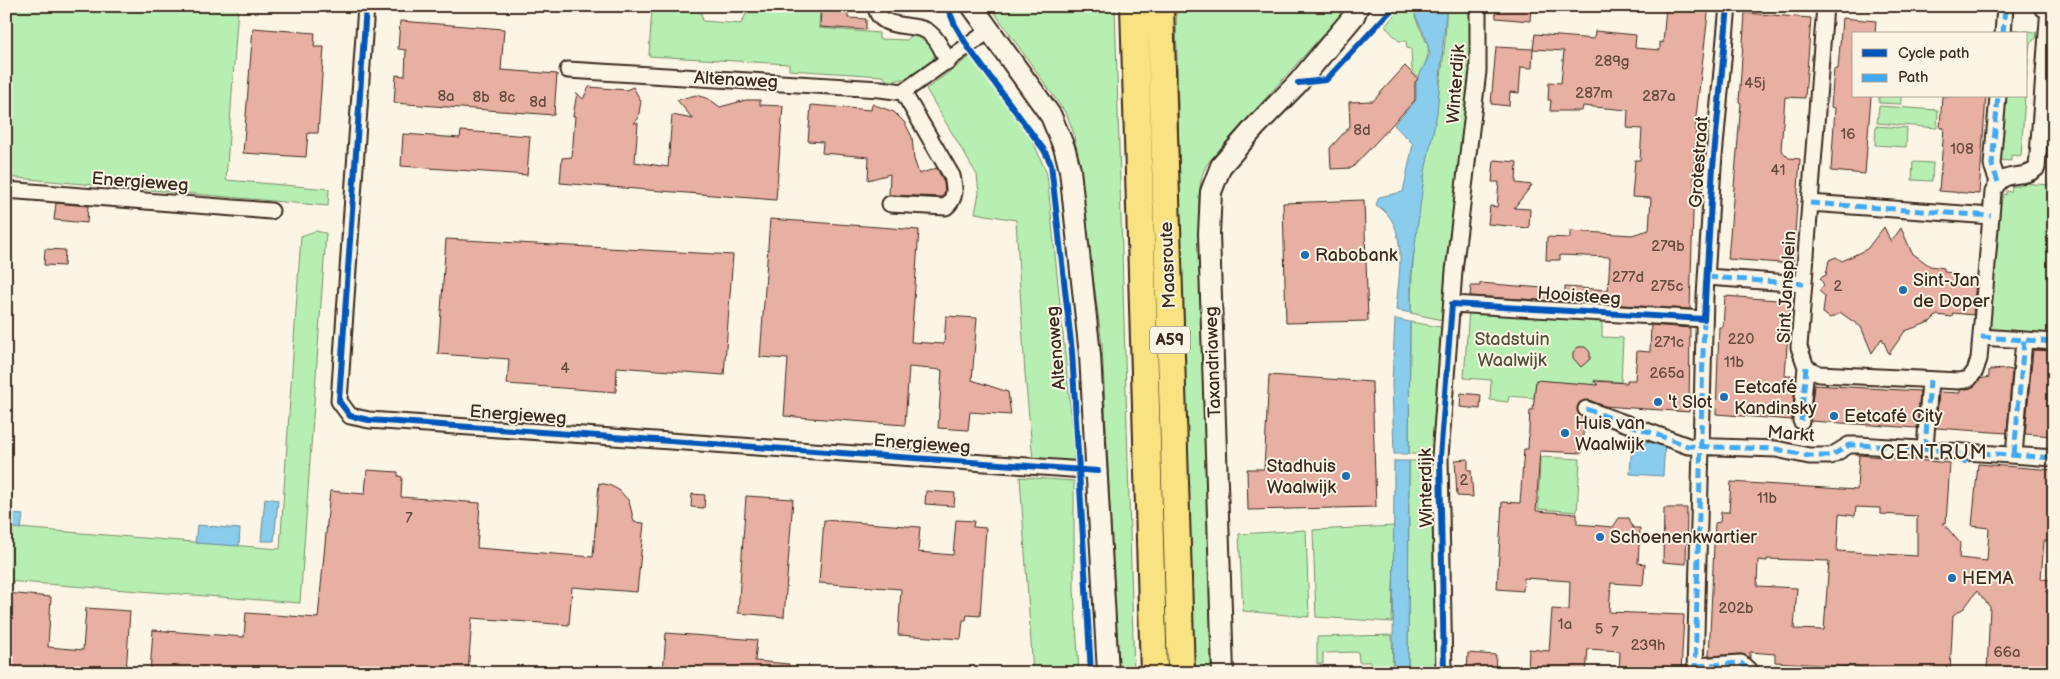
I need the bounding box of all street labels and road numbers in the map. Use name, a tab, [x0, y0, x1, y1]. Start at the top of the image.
street label: Winterdijk	[1443, 44, 1469, 124]
street label: Altenaweg	[693, 67, 779, 93]
street label: Grotestraat	[1685, 115, 1713, 209]
street label: Energieweg	[91, 168, 189, 196]
street label: Maasroute	[1156, 221, 1180, 309]
street label: Sint Jansplein	[1774, 230, 1800, 344]
street label: Hooisteeg	[1537, 283, 1621, 309]
street label: Altenaweg	[1042, 305, 1070, 391]
street label: Taxandriaweg	[1201, 306, 1225, 418]
road number: A59	[1150, 326, 1190, 354]
street label: Energieweg	[469, 401, 567, 429]
street label: Markt	[1767, 421, 1816, 447]
street label: Energieweg	[873, 430, 971, 458]
street label: Winterdijk	[1415, 448, 1437, 528]

